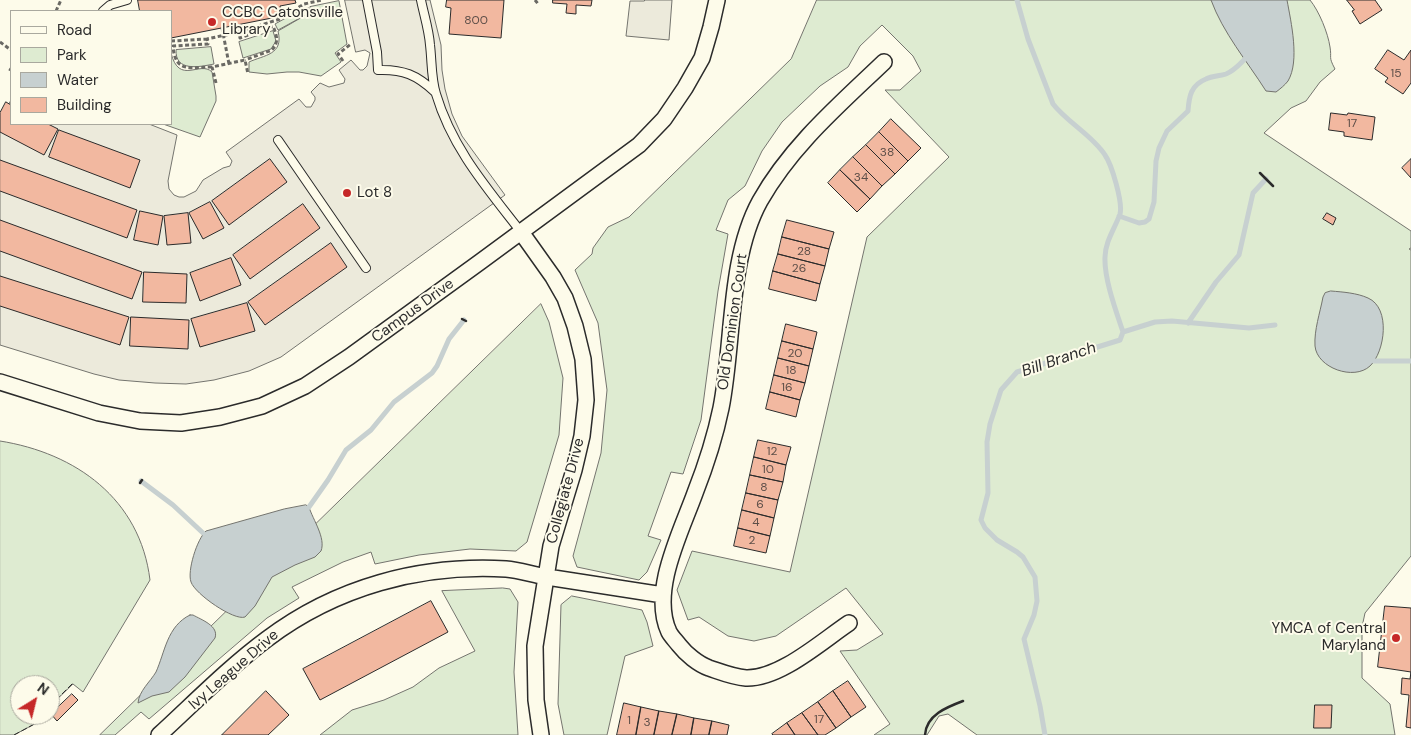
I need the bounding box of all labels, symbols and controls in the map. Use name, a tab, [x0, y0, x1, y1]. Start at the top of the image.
place label: CCBC Catonsville Library	[222, 4, 343, 39]
legend	[10, 10, 172, 125]
house number: 800	[464, 14, 488, 28]
marker: CCBC Catonsville Library	[206, 16, 218, 28]
text: Road	[57, 20, 92, 40]
text: Park	[57, 45, 87, 65]
house number: 15	[1390, 67, 1402, 81]
text: Water	[57, 70, 98, 90]
text: Building	[57, 95, 112, 115]
house number: 17	[1347, 117, 1357, 131]
house number: 38	[880, 146, 894, 160]
house number: 34	[854, 171, 868, 185]
place label: Lot 8	[357, 184, 392, 202]
marker: Lot 8	[341, 187, 353, 199]
house number: 28	[797, 245, 811, 259]
street label: Old Dominion Court	[714, 252, 752, 392]
house number: 26	[792, 262, 806, 276]
street label: Campus Drive	[368, 275, 458, 347]
water label: Bill Branch	[1019, 338, 1099, 382]
house number: 20	[788, 347, 802, 361]
house number: 18	[785, 364, 797, 378]
house number: 16	[781, 381, 793, 395]
street label: Collegiate Drive	[543, 436, 589, 546]
house number: 12	[767, 445, 777, 459]
house number: 10	[762, 463, 774, 477]
house number: 8	[760, 481, 768, 495]
house number: 6	[756, 498, 764, 512]
house number: 4	[752, 516, 760, 530]
house number: 2	[749, 534, 755, 548]
place label: YMCA of Central Maryland	[1271, 620, 1386, 655]
street label: Ivy League Drive	[185, 626, 283, 714]
marker: YMCA of Central Maryland	[1390, 632, 1402, 644]
north arrow	[10, 675, 60, 725]
text: N	[34, 678, 53, 699]
house number: 17	[814, 713, 824, 727]
house number: 1	[627, 714, 631, 728]
house number: 3	[643, 716, 651, 730]

